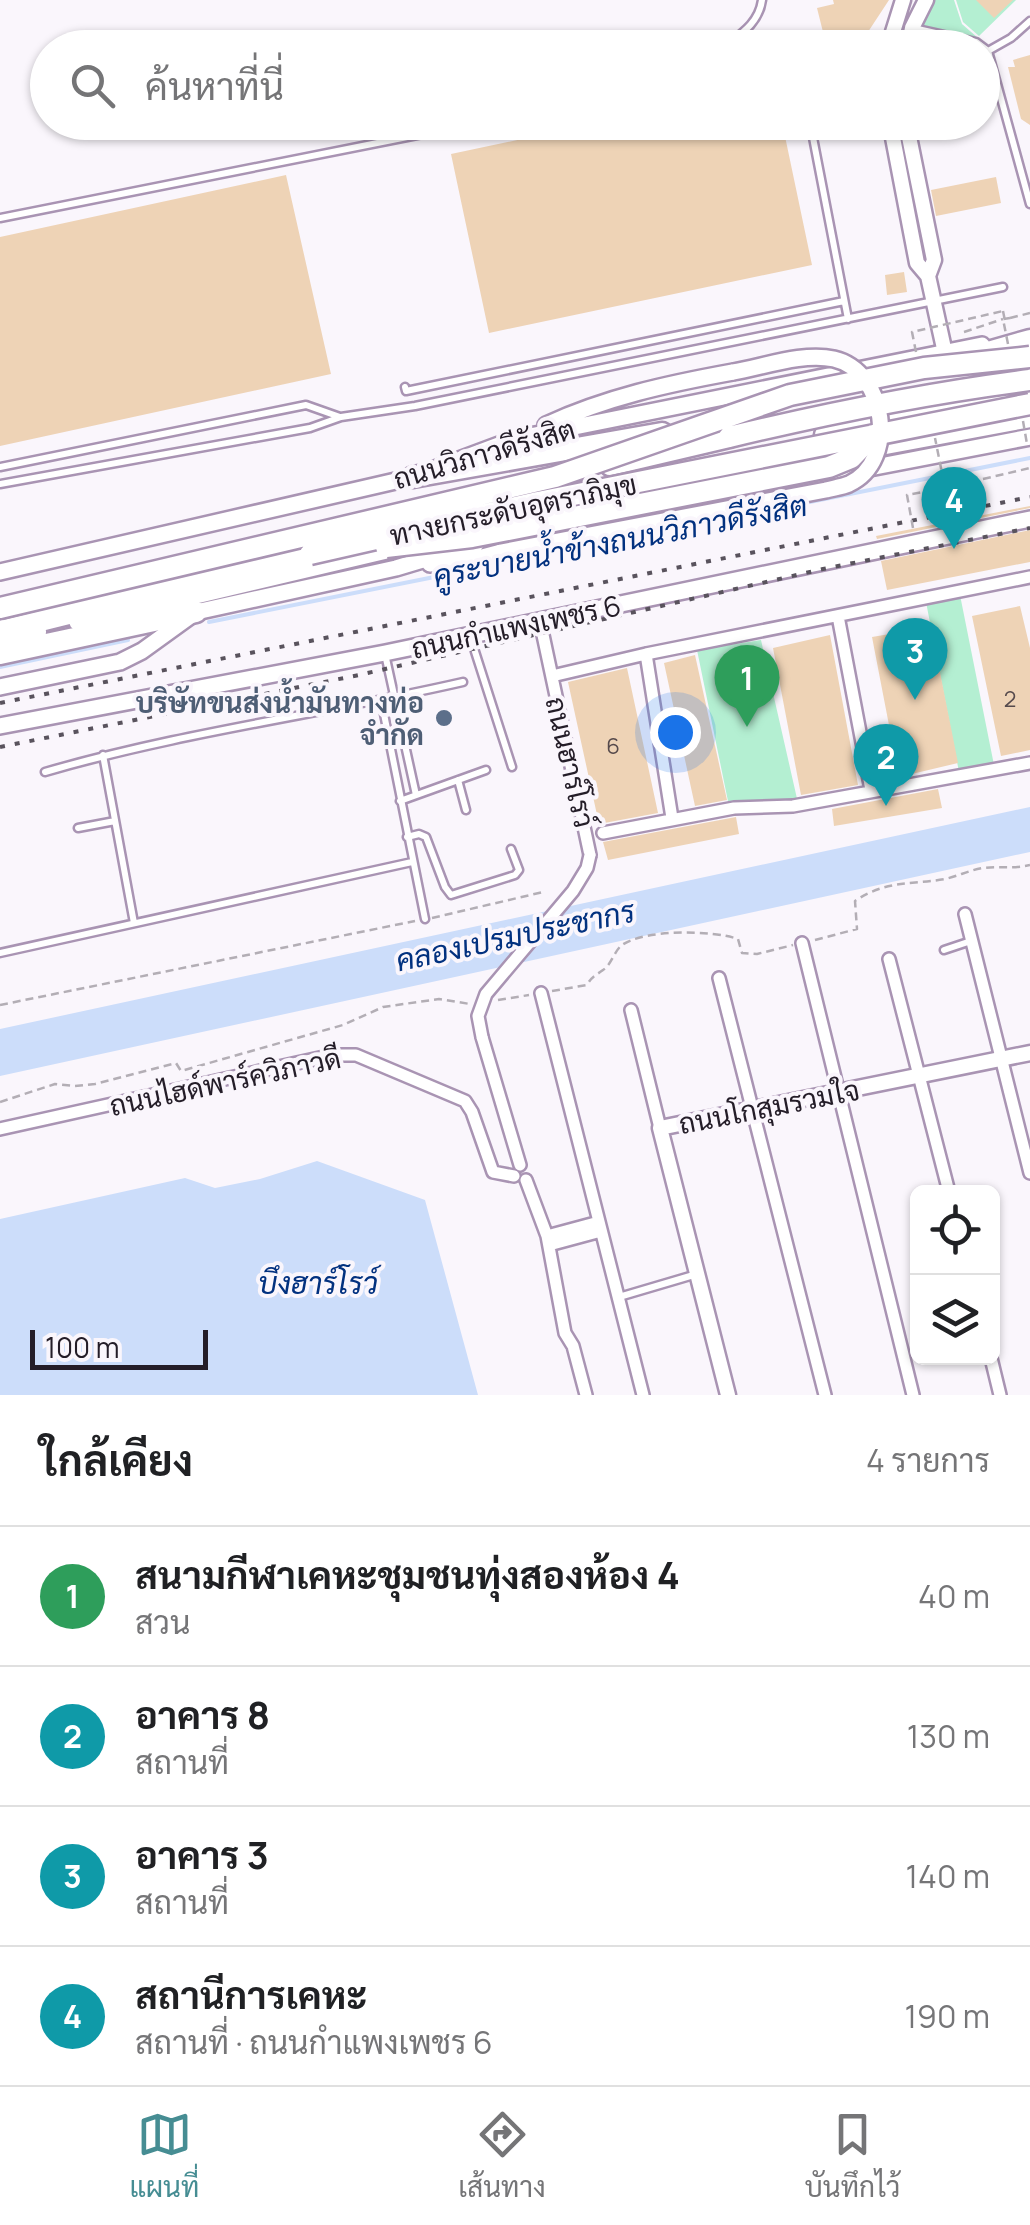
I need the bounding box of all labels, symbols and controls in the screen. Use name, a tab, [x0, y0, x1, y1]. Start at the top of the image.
search box	[30, 30, 1000, 140]
icon: search	[65, 58, 120, 113]
text: ค้นหาที่นี่	[145, 59, 284, 111]
street label: ถนนวิภาวดีรังสิต	[389, 409, 579, 497]
street label: ทางยกระดับอุตราภิมุข	[386, 464, 640, 556]
pin: 4	[922, 466, 986, 549]
water label: คูระบายน้ำข้างถนนวิภาวดีรังสิต	[429, 479, 811, 597]
street label: ถนนกำแพงเพชร 6	[408, 585, 624, 667]
pin: 3	[882, 618, 948, 700]
pin: 1	[714, 644, 780, 727]
place label: บริษัทขนส่งน้ำมันทางท่อ จำกัด	[136, 677, 424, 753]
house number: 2	[1004, 684, 1016, 714]
street label: ถนนฮาร์โรว์	[537, 693, 605, 831]
marker: บริษัทขนส่งน้ำมันทางท่อ จำกัด	[433, 707, 455, 729]
your location	[650, 707, 701, 758]
pin: 2	[854, 724, 918, 806]
house number: 6	[606, 731, 620, 761]
water label: คลองเปรมประชากร	[392, 889, 640, 980]
street label: ถนนไฮด์พาร์ควิภาวดี	[106, 1038, 344, 1124]
street label: ถนนโกสุมรวมใจ	[675, 1070, 863, 1144]
map controls	[910, 1185, 1000, 1365]
button: locate	[910, 1185, 1000, 1275]
water label: บึงฮาร์โรว์	[258, 1262, 382, 1303]
button: layers	[910, 1275, 1000, 1365]
scale bar	[30, 1325, 208, 1370]
text: 100 m	[45, 1328, 119, 1366]
text: ใกล้เคียง	[40, 1431, 193, 1489]
text: 4 รายการ	[866, 1438, 990, 1482]
text: สนามกีฬาเคหะชุมชนทุ่งสองห้อง 4	[135, 1548, 680, 1600]
text: 1	[65, 1574, 80, 1618]
text: 40 m	[918, 1574, 990, 1618]
text: สวน	[135, 1600, 190, 1644]
text: อาคาร 8	[135, 1688, 270, 1740]
text: 2	[63, 1714, 82, 1758]
text: 130 m	[907, 1714, 990, 1758]
text: สถานที่	[135, 1740, 229, 1784]
text: อาคาร 3	[135, 1828, 269, 1880]
text: 3	[63, 1854, 82, 1898]
text: 140 m	[906, 1854, 990, 1898]
text: สถานที่	[135, 1880, 229, 1924]
text: สถานีการเคหะ	[135, 1968, 367, 2020]
text: 4	[63, 1994, 82, 2038]
text: 190 m	[905, 1994, 990, 2038]
text: สถานที่ · ถนนกำแพงเพชร 6	[135, 2020, 493, 2064]
tab: แผนที่	[129, 2107, 199, 2205]
tab: เส้นทาง	[458, 2107, 546, 2205]
tab: บันทึกไว้	[805, 2107, 900, 2205]

